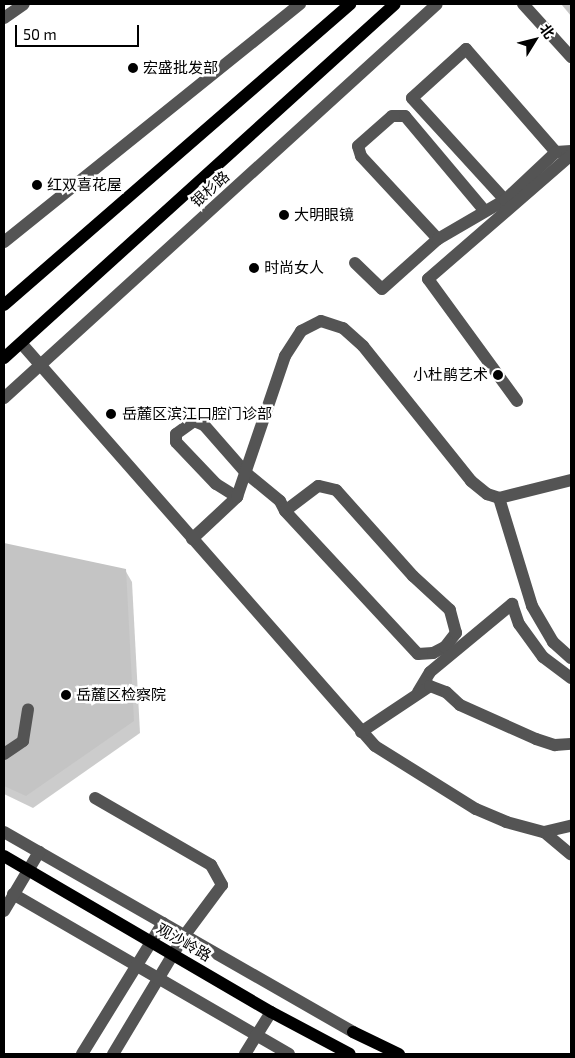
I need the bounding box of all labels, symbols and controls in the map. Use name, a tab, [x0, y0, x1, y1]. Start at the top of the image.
scale bar	[18, 15, 141, 47]
north arrow	[510, 15, 560, 65]
text: 北	[537, 20, 559, 42]
text: 50 m	[23, 25, 57, 43]
place label: 宏盛批发部	[143, 59, 218, 77]
marker: 宏盛批发部	[127, 62, 139, 74]
street label: 银杉路	[187, 167, 233, 211]
place label: 红双喜花屋	[47, 176, 122, 194]
marker: 红双喜花屋	[31, 179, 43, 191]
place label: 大明眼镜	[294, 206, 354, 224]
marker: 大明眼镜	[278, 209, 290, 221]
place label: 时尚女人	[264, 259, 324, 277]
marker: 时尚女人	[248, 262, 260, 274]
place label: 小杜鹃艺术	[413, 366, 488, 384]
marker: 小杜鹃艺术	[492, 369, 504, 381]
place label: 岳麓区滨江口腔门诊部	[122, 405, 272, 423]
marker: 岳麓区滨江口腔门诊部	[104, 407, 118, 421]
place label: 岳麓区检察院	[76, 686, 166, 704]
marker: 岳麓区检察院	[60, 689, 72, 701]
street label: 观沙岭路	[154, 919, 214, 965]

